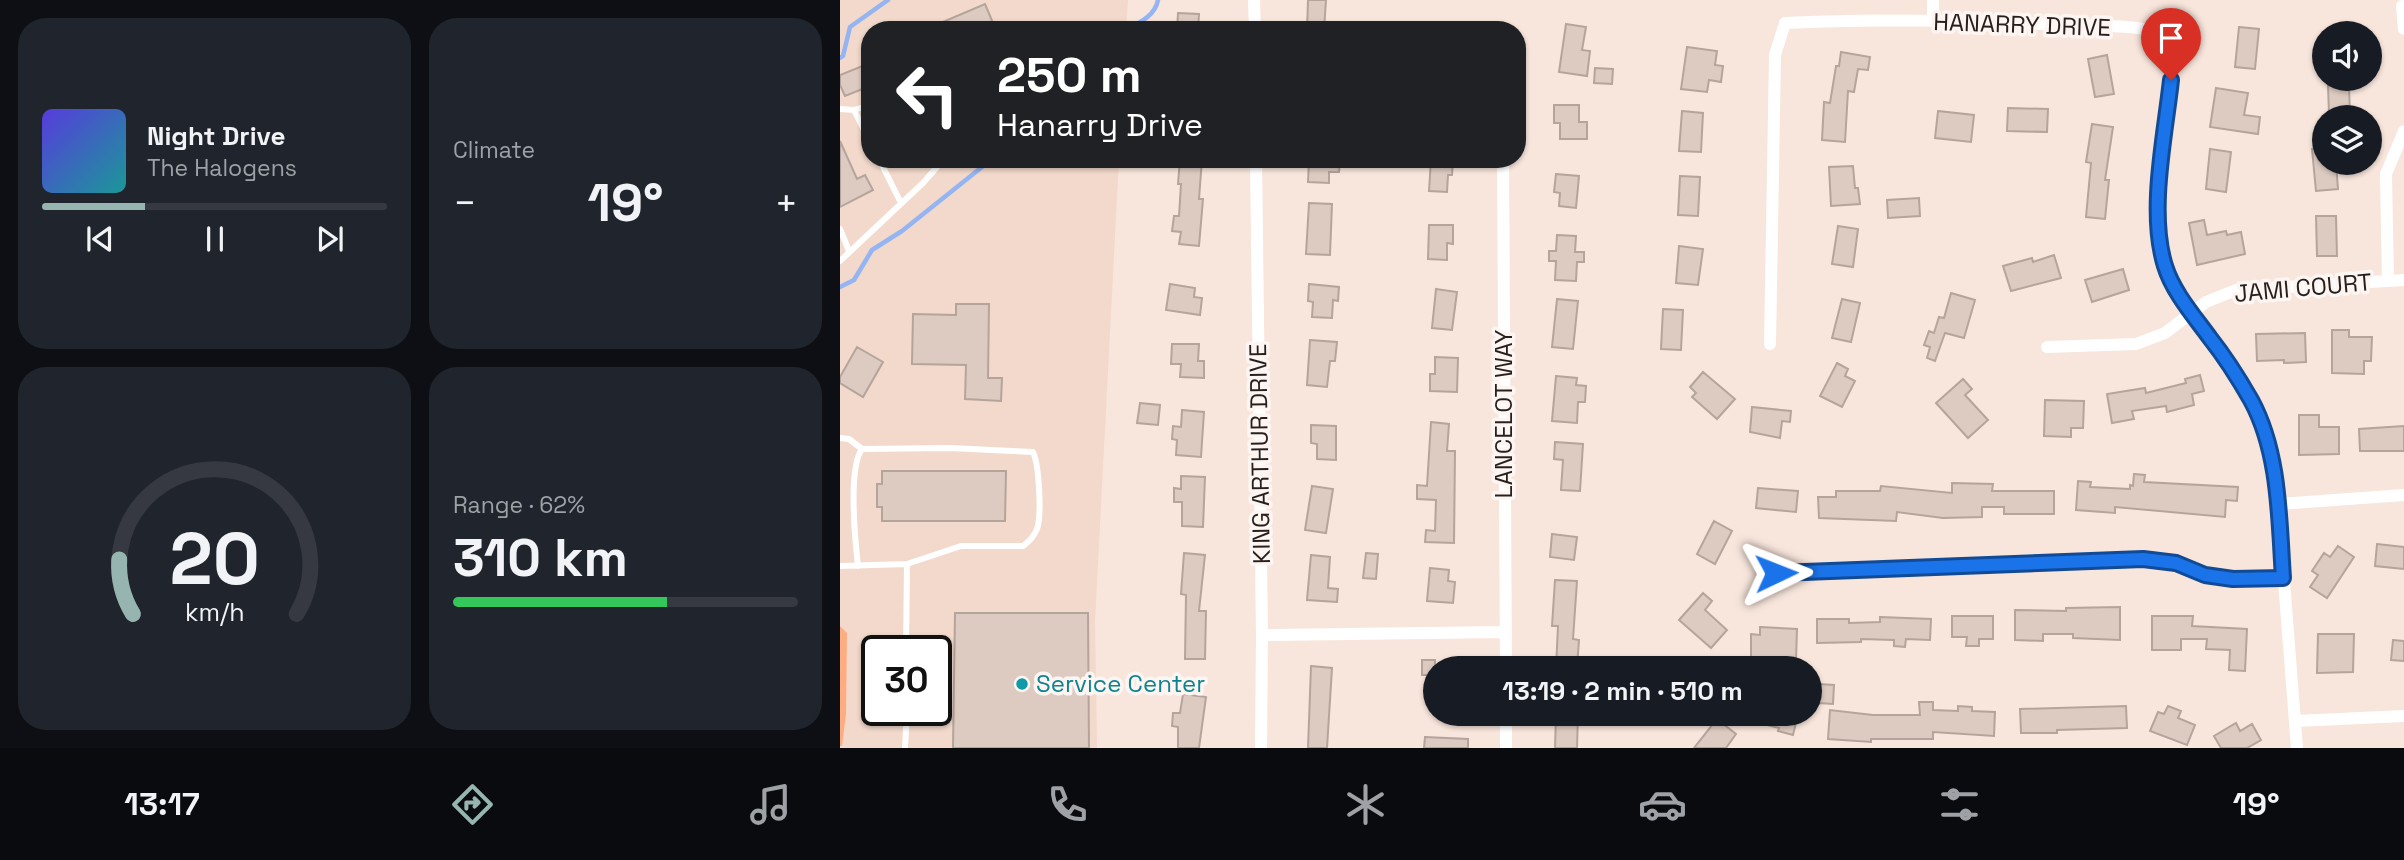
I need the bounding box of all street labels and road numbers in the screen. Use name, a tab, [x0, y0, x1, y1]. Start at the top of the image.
street label: HANARRY DRIVE	[1933, 6, 2111, 43]
street label: JAMI COURT	[2233, 266, 2373, 309]
street label: LANCELOT WAY	[1488, 329, 1519, 498]
street label: KING ARTHUR DRIVE	[1242, 343, 1277, 565]

